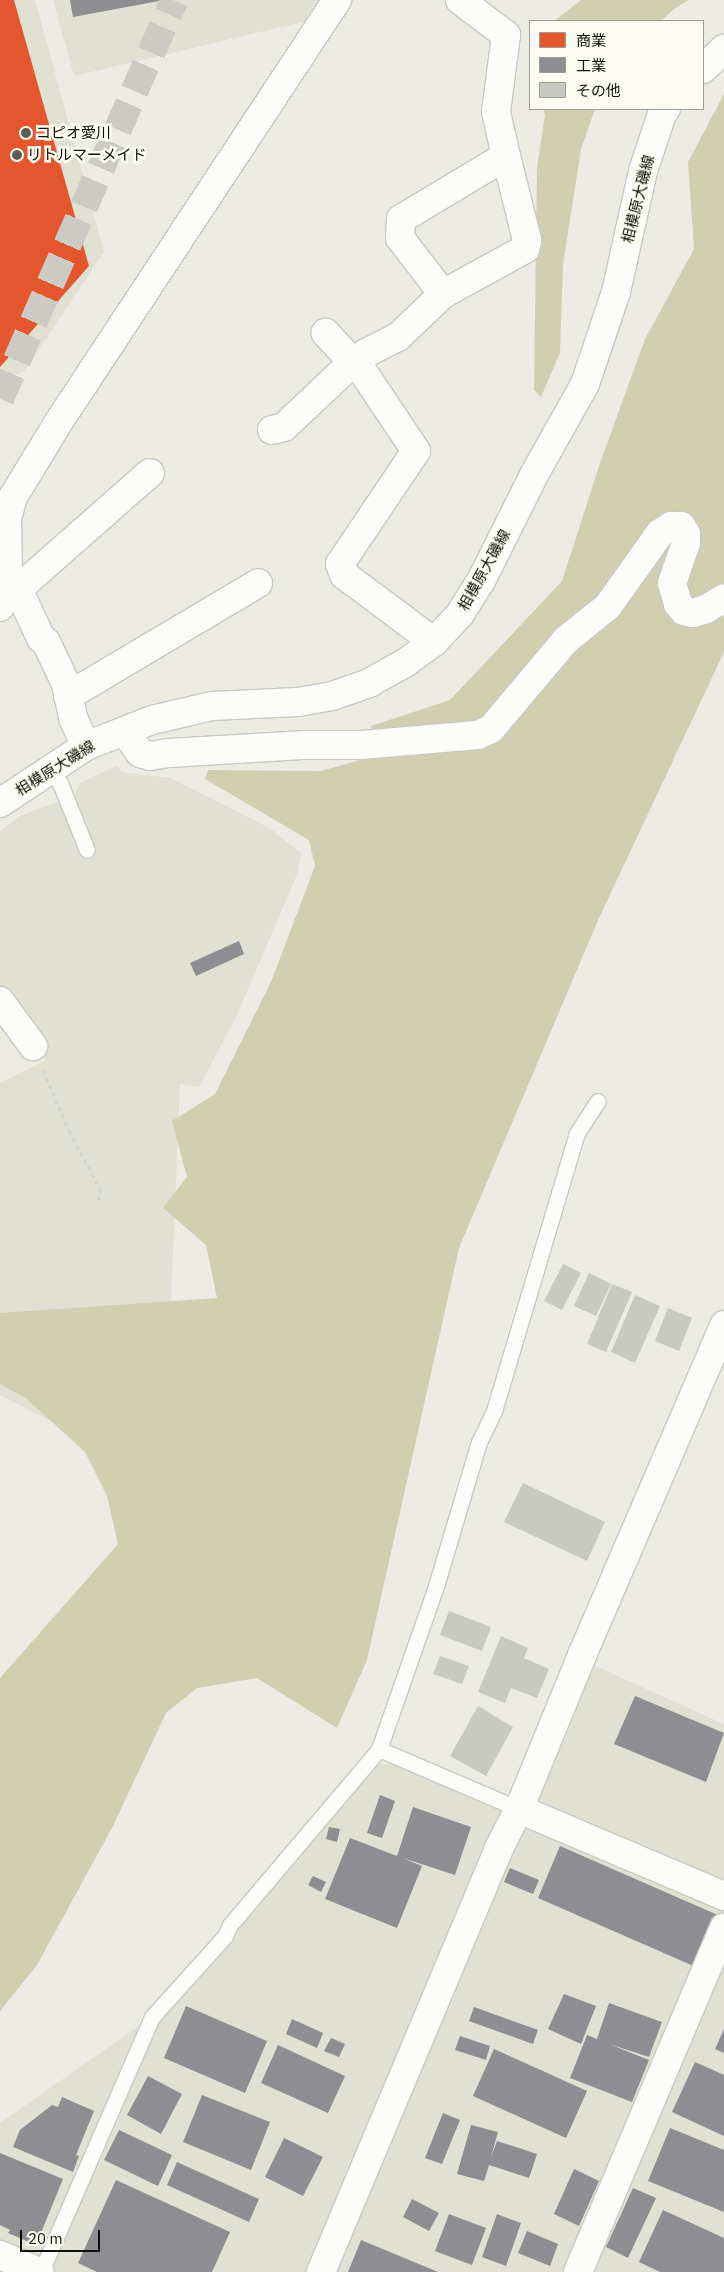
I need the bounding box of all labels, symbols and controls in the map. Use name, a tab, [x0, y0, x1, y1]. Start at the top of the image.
legend	[529, 20, 704, 110]
text: 商業	[576, 31, 606, 50]
text: 工業	[576, 56, 606, 75]
text: その他	[576, 81, 621, 100]
place label: コピオ愛川	[36, 124, 111, 142]
marker: コピオ愛川	[20, 127, 32, 139]
place label: リトルマーメイド	[27, 146, 147, 164]
marker: リトルマーメイド	[11, 149, 23, 161]
street label: 相模原大磯線	[618, 153, 658, 245]
street label: 相模原大磯線	[454, 526, 514, 614]
street label: 相模原大磯線	[12, 737, 98, 799]
scale bar	[22, 2220, 102, 2252]
text: 20 m	[28, 2229, 63, 2248]

